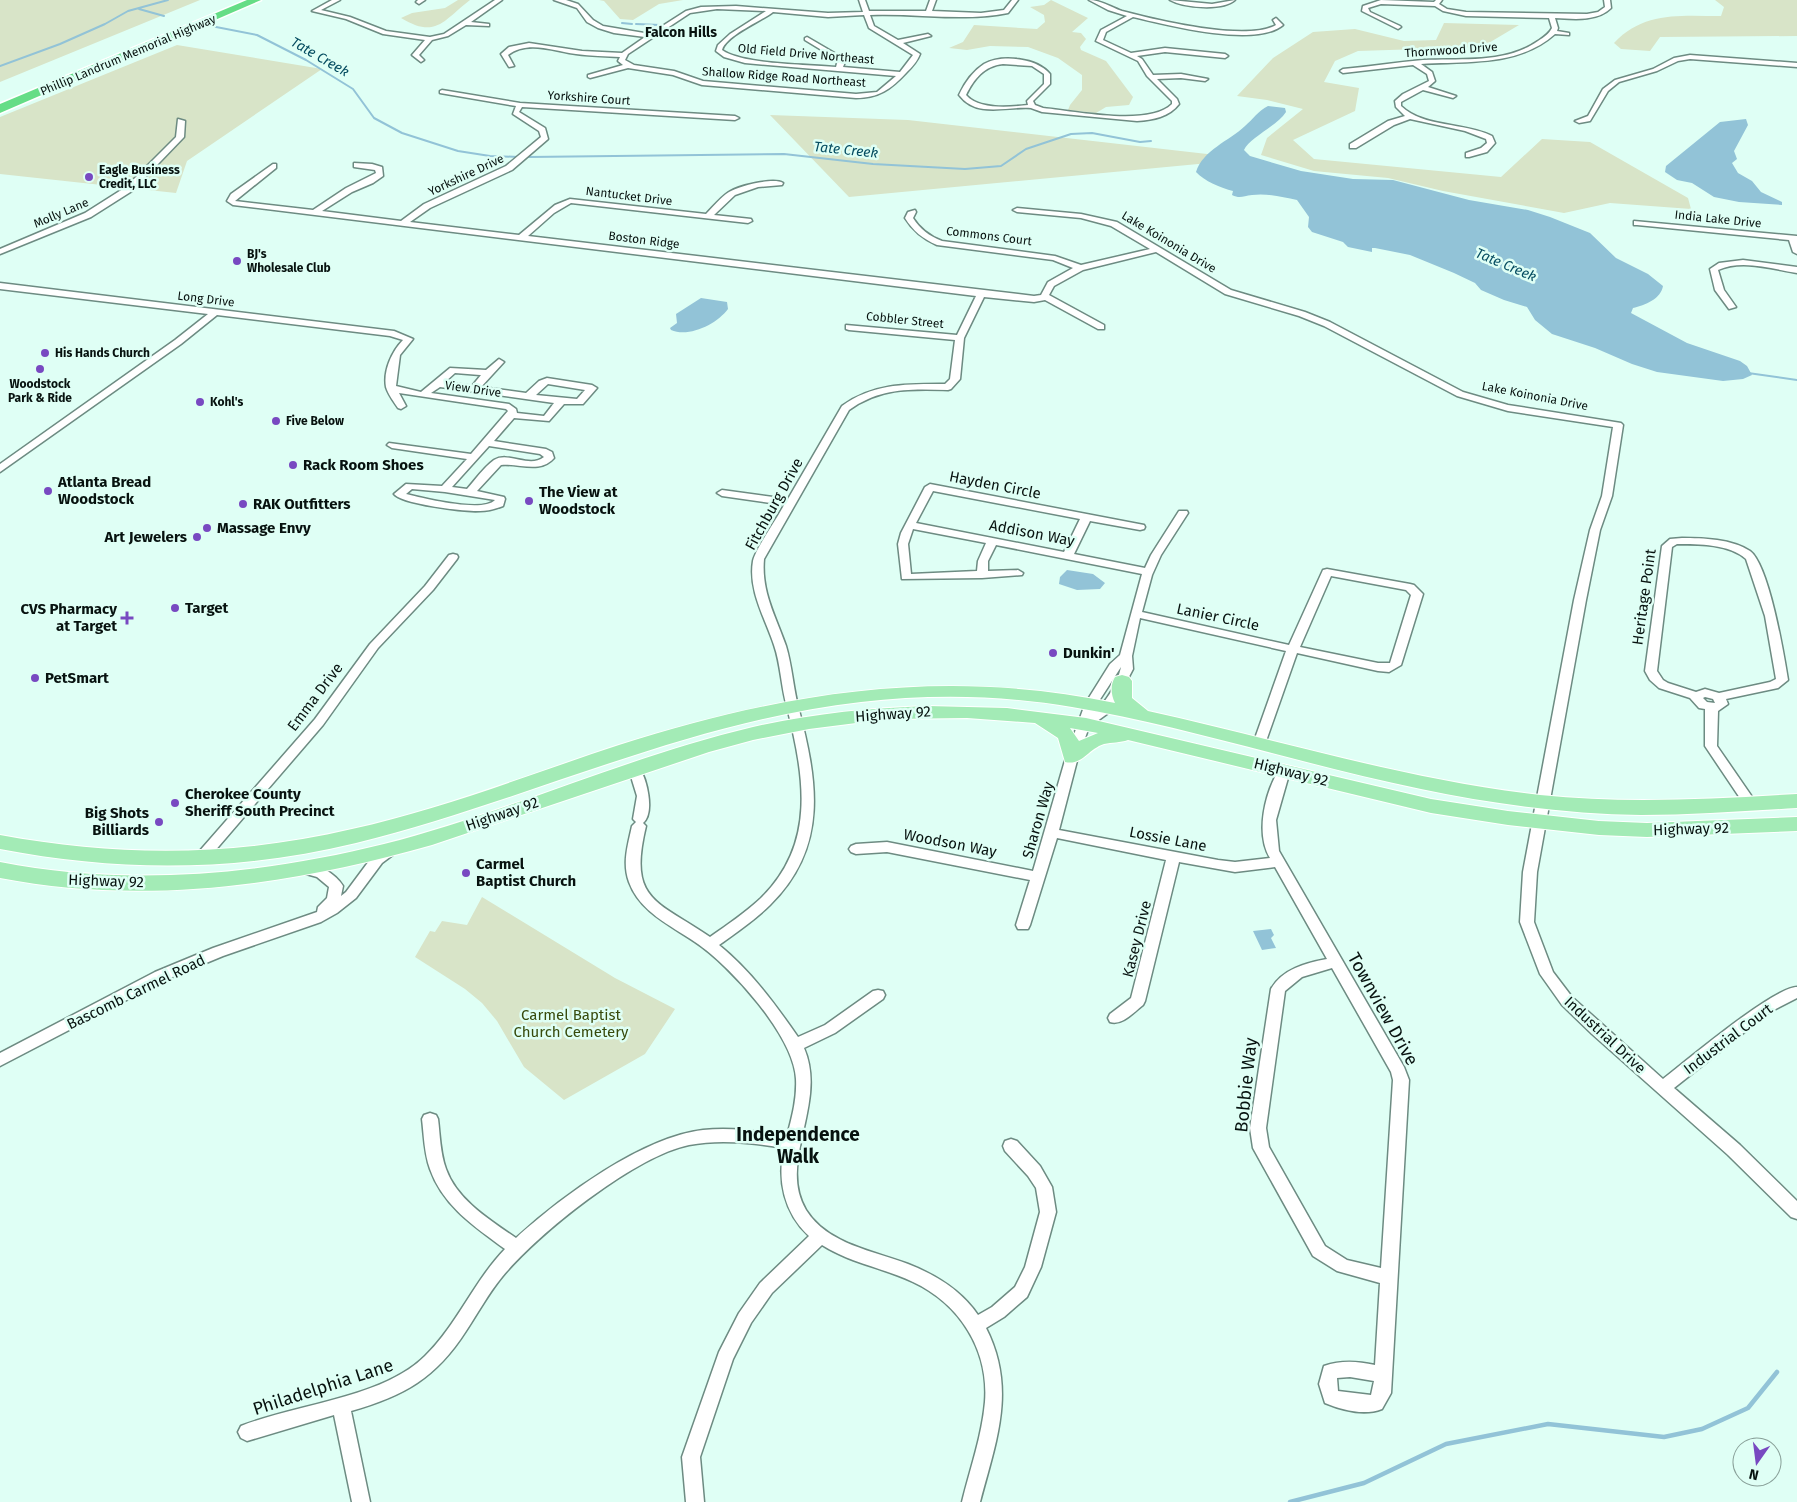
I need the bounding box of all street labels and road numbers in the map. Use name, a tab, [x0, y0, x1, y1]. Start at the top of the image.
street label: Phillip Landrum Memorial Highway	[38, 12, 218, 98]
street label: Thornwood Drive	[1404, 40, 1498, 60]
street label: Old Field Drive Northeast	[737, 41, 875, 67]
street label: Shallow Ridge Road Northeast	[702, 64, 867, 90]
street label: Yorkshire Court	[547, 88, 632, 108]
street label: Yorkshire Drive	[426, 151, 506, 199]
street label: Nantucket Drive	[585, 184, 673, 208]
street label: Molly Lane	[31, 195, 91, 231]
street label: India Lake Drive	[1674, 207, 1762, 231]
street label: Lake Koinonia Drive	[1119, 208, 1219, 276]
street label: Commons Court	[945, 224, 1033, 248]
street label: Boston Ridge	[608, 229, 680, 251]
street label: Long Drive	[177, 289, 235, 309]
street label: Cobbler Street	[865, 309, 945, 331]
street label: View Drive	[444, 378, 502, 400]
street label: Lake Koinonia Drive	[1481, 379, 1589, 413]
street label: Fitchburg Drive	[741, 455, 807, 553]
street label: Hayden Circle	[948, 467, 1042, 503]
street label: Addison Way	[988, 516, 1077, 550]
street label: Heritage Point	[1628, 547, 1660, 646]
street label: Lanier Circle	[1175, 599, 1261, 635]
street label: Emma Drive	[283, 659, 347, 735]
street label: Highway 92	[855, 702, 931, 726]
street label: Highway 92	[1252, 754, 1330, 790]
street label: Sharon Way	[1018, 779, 1058, 861]
street label: Highway 92	[463, 793, 541, 835]
street label: Highway 92	[1653, 819, 1729, 839]
street label: Lossie Lane	[1128, 823, 1208, 855]
street label: Woodson Way	[902, 825, 999, 861]
street label: Highway 92	[68, 871, 144, 891]
street label: Kasey Drive	[1119, 899, 1155, 979]
street label: Townview Drive	[1343, 949, 1423, 1069]
street label: Bascomb Carmel Road	[64, 951, 208, 1033]
street label: Industrial Drive	[1560, 993, 1650, 1077]
street label: Industrial Court	[1680, 999, 1776, 1078]
street label: Bobbie Way	[1230, 1036, 1262, 1133]
street label: Philadelphia Lane	[250, 1354, 396, 1420]

